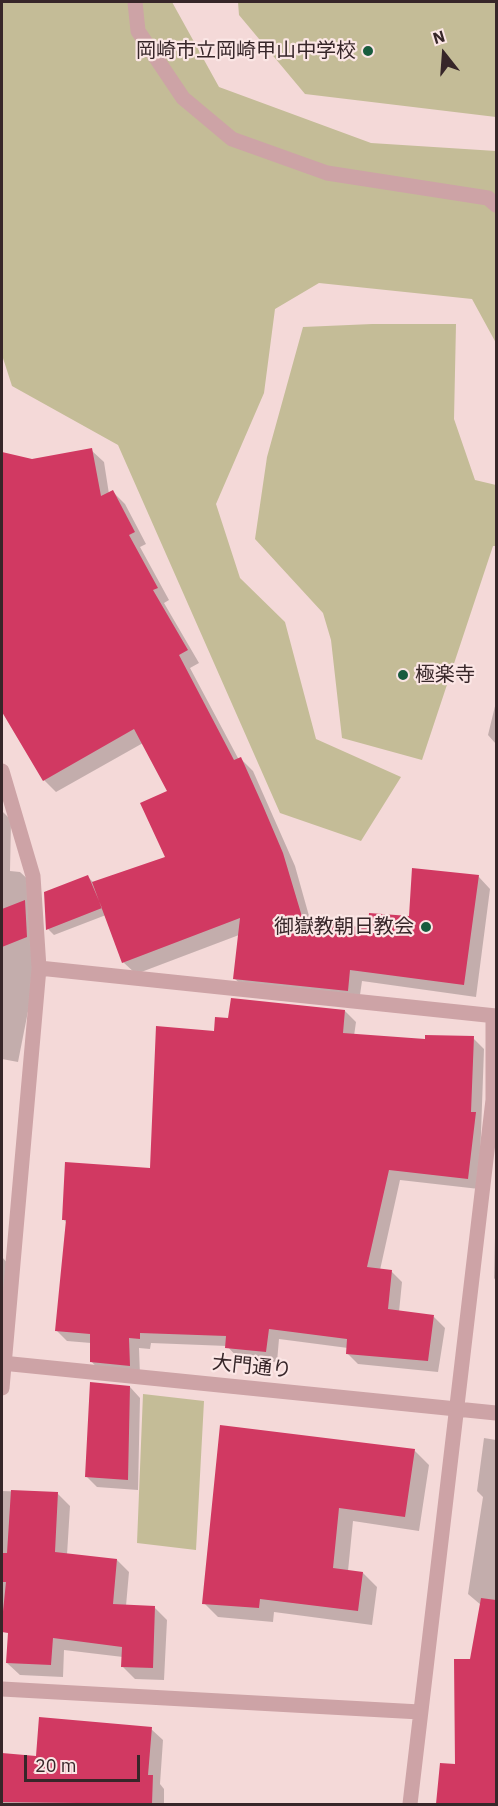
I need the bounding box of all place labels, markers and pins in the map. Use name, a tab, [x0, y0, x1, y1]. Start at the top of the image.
place label: 岡崎市立岡崎甲山中学校	[136, 39, 356, 63]
marker: 岡崎市立岡崎甲山中学校	[361, 44, 375, 58]
place label: 極楽寺	[415, 663, 475, 687]
marker: 極楽寺	[396, 668, 410, 682]
place label: 御嶽教朝日教会	[274, 915, 414, 939]
marker: 御嶽教朝日教会	[419, 920, 433, 934]

